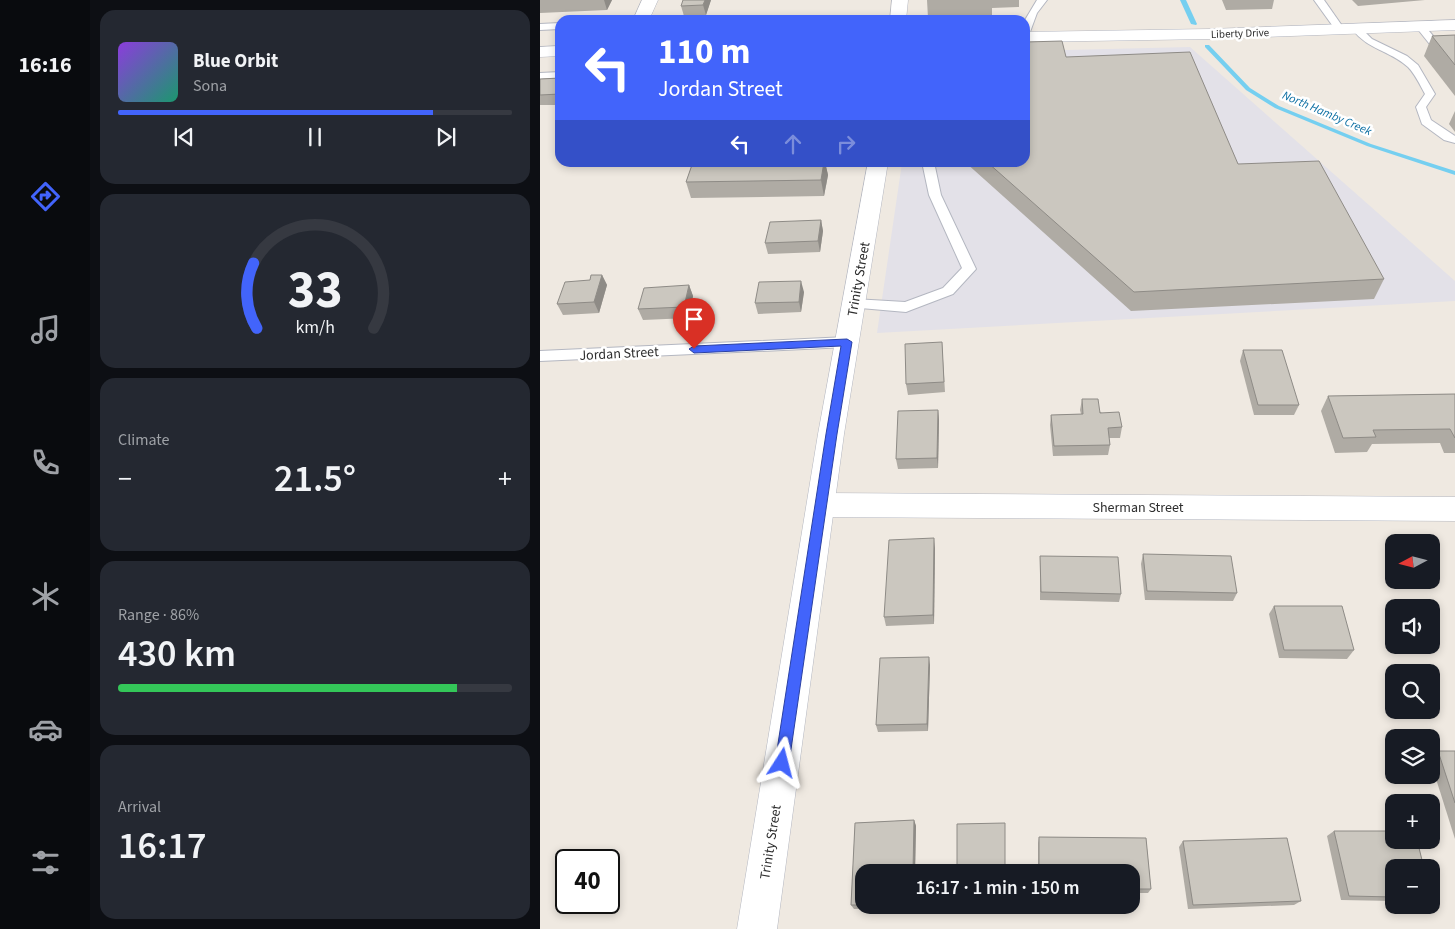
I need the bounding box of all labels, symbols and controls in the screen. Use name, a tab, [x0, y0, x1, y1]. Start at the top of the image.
street label: Liberty Drive	[1211, 25, 1270, 42]
text: 110 m	[658, 27, 750, 77]
icon: left	[575, 35, 640, 100]
text: Blue Orbit	[193, 48, 278, 75]
text: 16:16	[18, 49, 72, 81]
text: Jordan Street	[658, 73, 783, 105]
text: Sona	[193, 75, 227, 97]
water label: North Hamby Creek	[1279, 87, 1374, 140]
icon: previous	[170, 123, 198, 151]
icon: pause	[301, 123, 329, 151]
icon: next	[432, 123, 460, 151]
icon: left	[726, 130, 754, 158]
icon: ahead	[779, 130, 807, 158]
icon: right	[832, 130, 860, 158]
icon: directions	[28, 179, 63, 214]
street label: Trinity Street	[843, 240, 875, 318]
text: 33	[288, 254, 342, 328]
pin	[673, 298, 715, 349]
icon: arrive	[680, 305, 708, 333]
icon: music	[28, 312, 63, 347]
text: km/h	[295, 315, 335, 340]
street label: Jordan Street	[579, 342, 659, 366]
text: Climate	[118, 429, 169, 451]
icon: phone	[28, 445, 63, 480]
text: 21.5°	[274, 452, 356, 506]
text: −	[118, 459, 132, 499]
text: +	[498, 459, 512, 499]
street label: Sherman Street	[1092, 498, 1184, 518]
north arrow	[1385, 534, 1440, 589]
map controls	[1385, 534, 1440, 914]
icon: climate	[28, 579, 63, 614]
button: sound	[1385, 599, 1440, 654]
text: Range · 86%	[118, 604, 199, 626]
text: 430 km	[118, 627, 236, 681]
button: search	[1385, 664, 1440, 719]
icon: car	[28, 712, 63, 747]
button: layers	[1385, 729, 1440, 784]
position arrow	[755, 736, 807, 788]
button: +	[1385, 794, 1440, 849]
text: Arrival	[118, 796, 161, 818]
street label: Trinity Street	[755, 803, 787, 881]
text: 16:17	[118, 819, 206, 873]
icon: filters	[28, 845, 63, 880]
speed limit sign: 40	[555, 849, 620, 914]
button: −	[1385, 859, 1440, 914]
text: 16:17 · 1 min · 150 m	[915, 875, 1080, 902]

